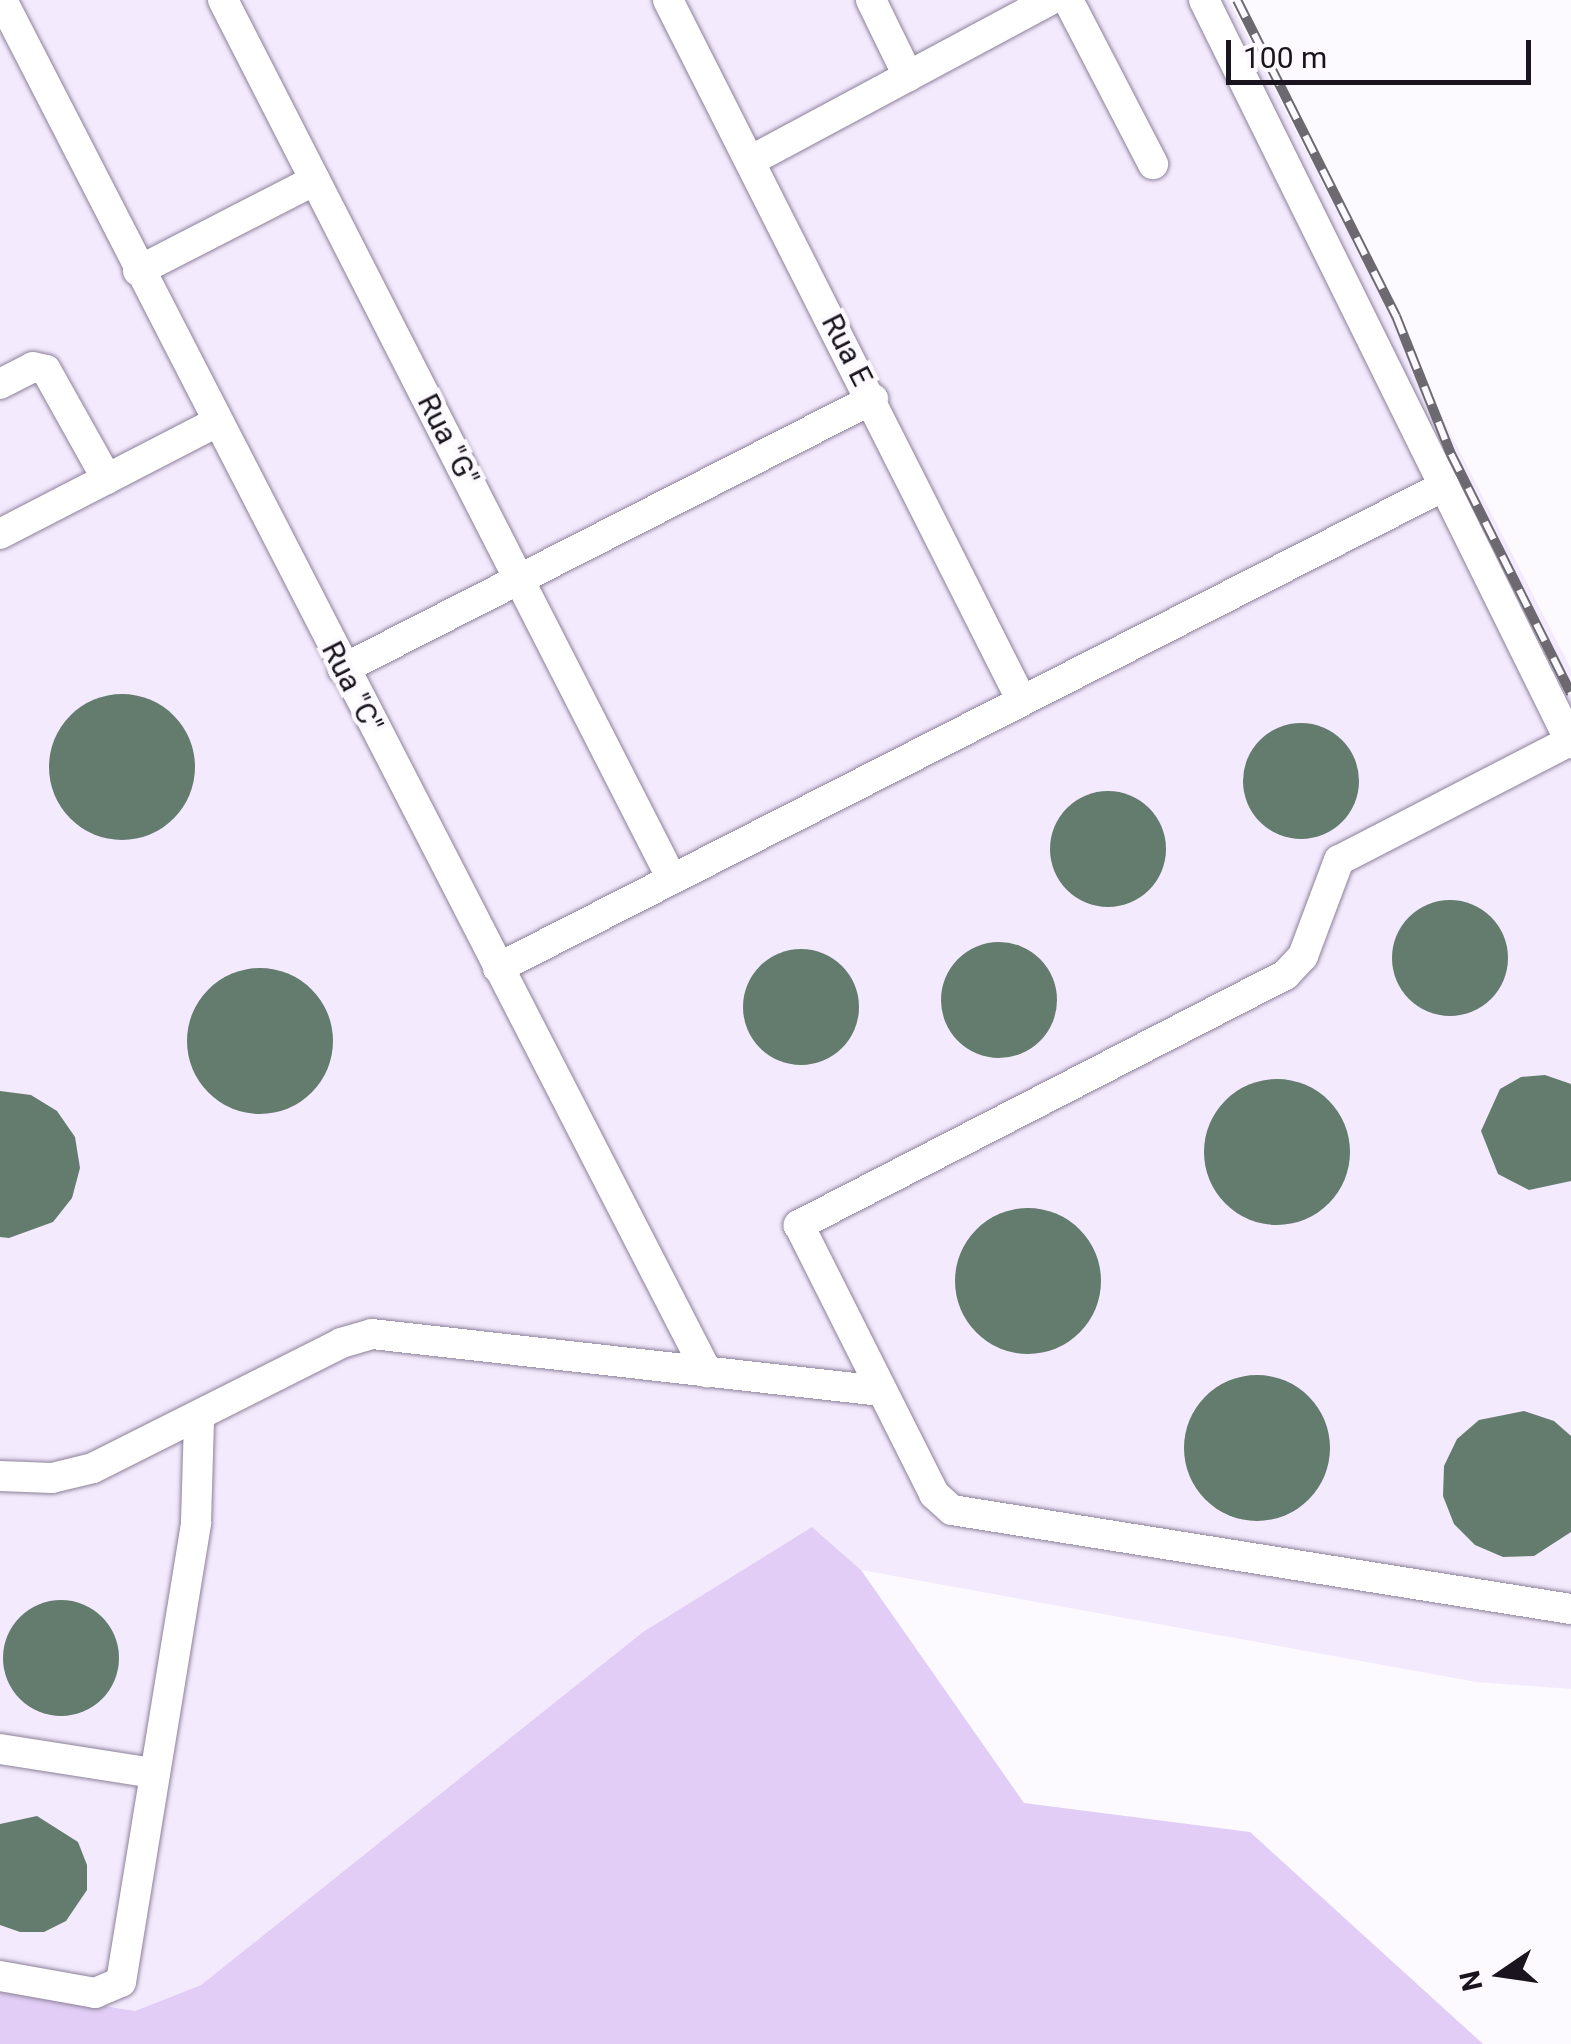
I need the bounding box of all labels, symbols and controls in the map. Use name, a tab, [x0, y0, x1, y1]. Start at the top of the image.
scale bar	[1231, 20, 1536, 82]
text: 100 m	[1243, 40, 1327, 75]
street label: Rua E	[814, 308, 880, 392]
street label: Rua "G"	[410, 388, 486, 492]
street label: Rua "C"	[314, 635, 390, 739]
north arrow	[1451, 1924, 1551, 2024]
text: N	[1453, 1968, 1490, 1994]

